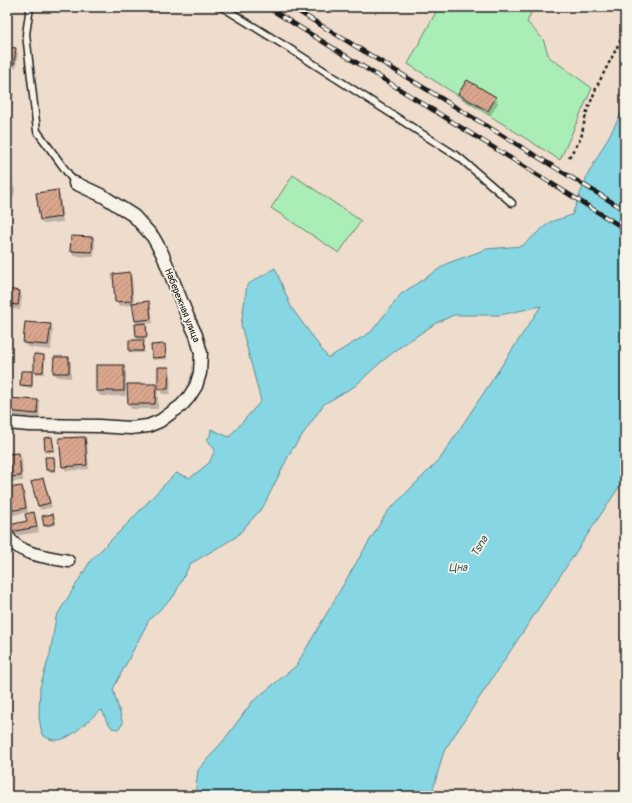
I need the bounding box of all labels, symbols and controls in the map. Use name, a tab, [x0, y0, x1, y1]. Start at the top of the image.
street label: Набережная улица	[162, 267, 203, 344]
water label: Tsna	[468, 533, 491, 559]
water label: Цна	[449, 561, 468, 574]

